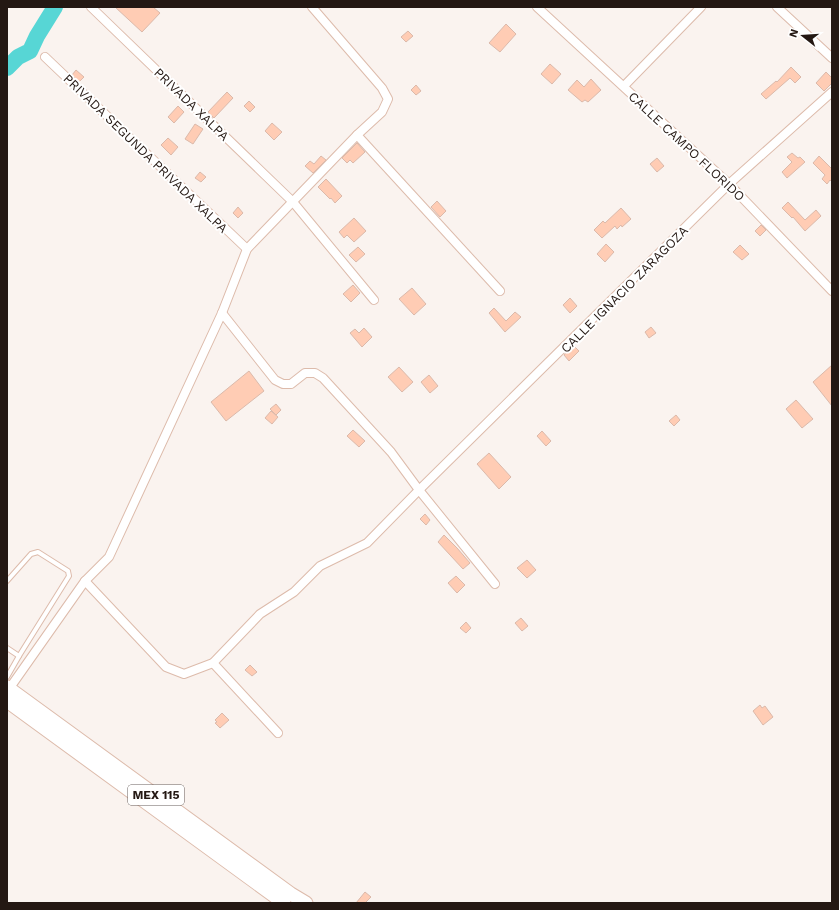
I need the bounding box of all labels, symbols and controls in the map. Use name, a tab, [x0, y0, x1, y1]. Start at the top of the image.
north arrow	[783, 16, 823, 56]
text: N	[787, 27, 801, 39]
street label: PRIVADA XALPA	[151, 65, 232, 144]
street label: PRIVADA SEGUNDA PRIVADA XALPA	[60, 71, 231, 236]
street label: CALLE CAMPO FLORIDO	[626, 89, 748, 204]
street label: CALLE IGNACIO ZARAGOZA	[558, 223, 691, 356]
road number: MEX 115	[128, 785, 184, 805]

